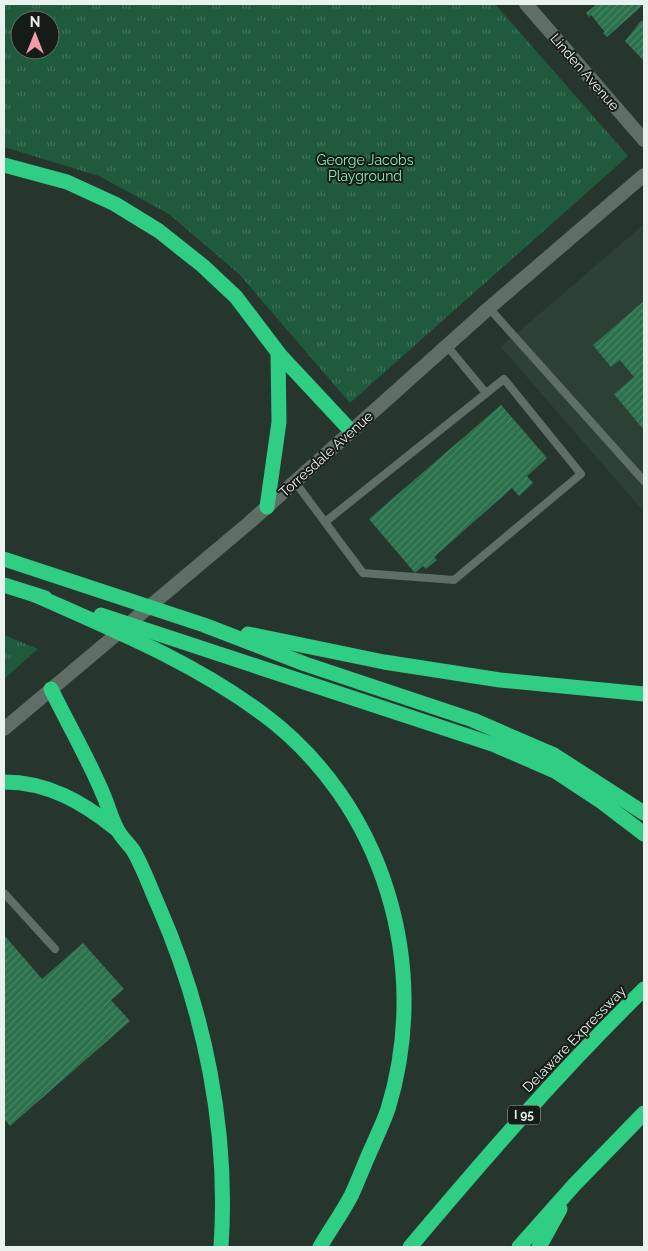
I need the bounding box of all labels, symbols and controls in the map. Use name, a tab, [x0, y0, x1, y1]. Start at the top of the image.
north arrow	[10, 10, 60, 60]
text: N	[30, 14, 40, 30]
street label: Linden Avenue	[547, 30, 623, 114]
park label: George Jacobs Playground	[317, 152, 414, 184]
street label: Torresdale Avenue	[276, 408, 376, 500]
street label: Delaware Expressway	[519, 982, 629, 1095]
road number: I 95	[508, 1106, 540, 1124]

